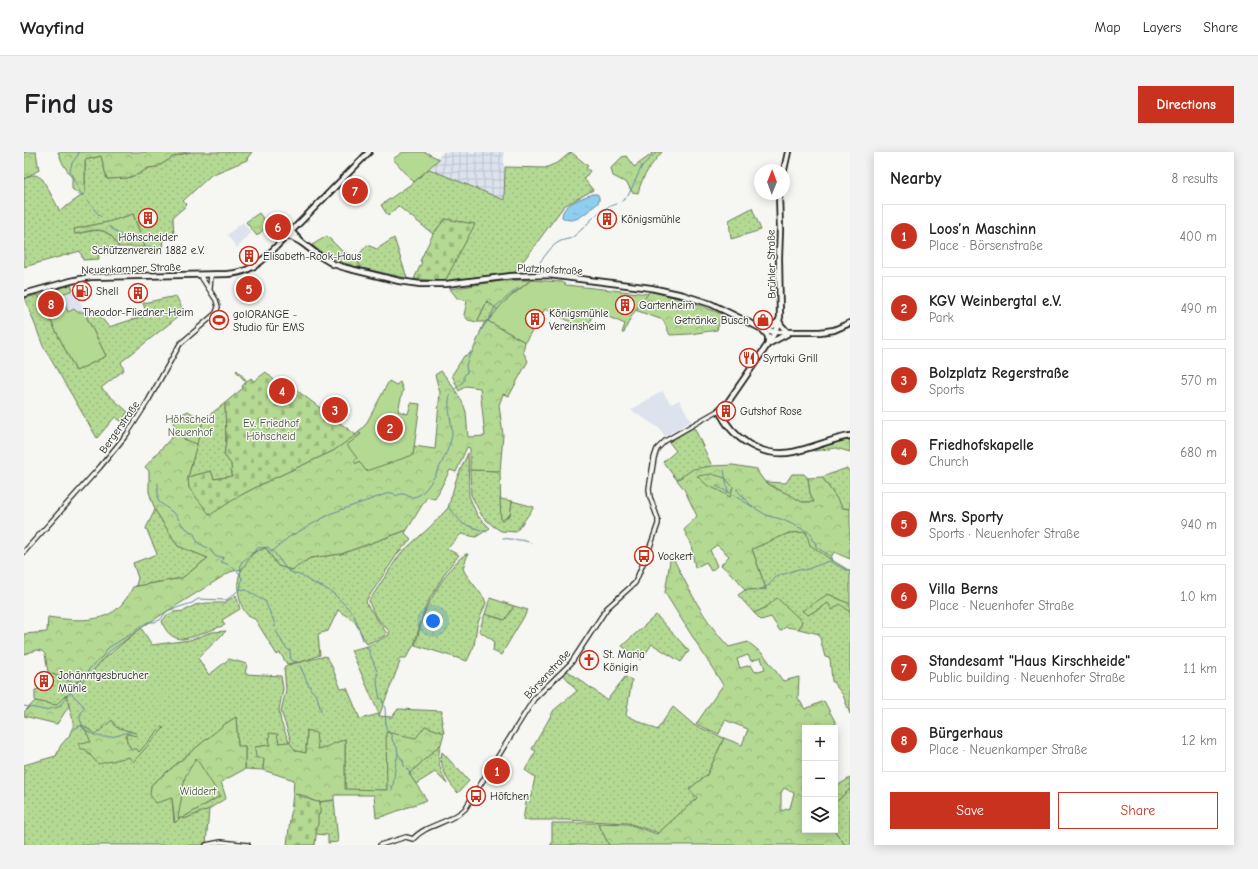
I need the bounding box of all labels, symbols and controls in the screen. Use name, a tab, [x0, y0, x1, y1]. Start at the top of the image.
text: Wayfind	[20, 17, 84, 39]
text: Map	[1094, 19, 1121, 36]
text: Layers	[1143, 19, 1181, 36]
text: Share	[1203, 19, 1238, 36]
button: Directions	[1138, 86, 1234, 123]
text: Find us	[24, 88, 113, 120]
north arrow	[754, 164, 790, 200]
text: Nearby	[890, 169, 941, 188]
text: 8 results	[1172, 171, 1218, 186]
pin: 7	[342, 176, 368, 206]
building icon: Höhscheider Schützenverein 1882 e.V.	[137, 207, 159, 229]
building icon: Königsmühle	[596, 208, 618, 230]
pin: 6	[265, 212, 291, 242]
place label: Königsmühle	[621, 213, 681, 226]
text: Loos’n Maschinn	[929, 220, 1036, 238]
street label: Brühler Straße	[764, 229, 779, 299]
text: 1	[901, 229, 907, 244]
text: 400 m	[1180, 229, 1217, 244]
place label: Höhscheider Schützenverein 1882 e.V.	[92, 231, 205, 257]
text: Place · Börsenstraße	[929, 238, 1043, 253]
building icon: Elisabeth-Rook-Haus	[238, 245, 260, 267]
place label: Elisabeth-Rook-Haus	[263, 250, 362, 263]
street label: Neuenkamper Straße	[81, 260, 181, 277]
street label: Platzhofstraße	[517, 261, 584, 278]
pin: 5	[236, 274, 262, 304]
fuel station icon: Shell	[71, 280, 93, 302]
building icon: Theodor-Fliedner-Heim	[127, 282, 149, 304]
place label: Shell	[96, 285, 118, 298]
pin: 8	[38, 289, 64, 319]
text: KGV Weinbergtal e.V.	[929, 292, 1061, 310]
building icon: Gartenheim	[614, 294, 636, 316]
place label: Gartenheim	[639, 299, 694, 312]
text: 2	[901, 301, 907, 316]
text: 490 m	[1181, 301, 1217, 316]
place label: Theodor-Fliedner-Heim	[83, 306, 193, 319]
place label: Königsmühle Vereinsheim	[549, 307, 609, 333]
place label: go!ORANGE - Studio für EMS	[233, 308, 304, 334]
building icon: Königsmühle Vereinsheim	[524, 308, 546, 330]
sports icon: go!ORANGE - Studio für EMS	[208, 309, 230, 331]
shop icon: Getränke Busch	[752, 309, 774, 331]
text: Park	[929, 310, 954, 325]
place label: Getränke Busch	[674, 314, 749, 327]
restaurant icon: Syrtaki Grill	[738, 347, 760, 369]
place label: Syrtaki Grill	[763, 352, 818, 365]
text: Bolzplatz Regerstraße	[929, 364, 1069, 382]
text: 3	[901, 373, 907, 388]
text: 570 m	[1181, 373, 1217, 388]
pin: 4	[269, 376, 295, 406]
text: Sports	[929, 382, 964, 397]
pin: 3	[322, 395, 348, 425]
street label: Bergerstraße	[97, 398, 142, 456]
building icon: Gutshof Rose	[715, 400, 737, 422]
place label: Gutshof Rose	[740, 405, 802, 418]
park label: Höhscheid Neuenhof	[165, 413, 215, 439]
pin: 2	[377, 413, 403, 443]
park label: Ev. Friedhof Höhscheid	[243, 417, 300, 443]
text: Friedhofskapelle	[929, 436, 1034, 454]
text: 4	[901, 445, 907, 460]
text: 680 m	[1180, 445, 1217, 460]
text: Church	[929, 454, 969, 469]
text: Mrs. Sporty	[929, 508, 1003, 526]
text: 5	[901, 517, 907, 532]
text: 940 m	[1181, 517, 1217, 532]
text: Sports · Neuenhofer Straße	[929, 526, 1080, 541]
bus stop icon: Vockert	[633, 545, 655, 567]
place label: Vockert	[658, 550, 693, 563]
text: Villa Berns	[929, 580, 998, 598]
text: 6	[901, 589, 907, 604]
text: 1.0 km	[1181, 589, 1217, 604]
text: Place · Neuenhofer Straße	[929, 598, 1074, 613]
your location	[423, 611, 443, 631]
street label: Börsenstraße	[521, 647, 574, 701]
place label: St. Maria Königin	[603, 648, 645, 674]
church icon: St. Maria Königin	[578, 649, 600, 671]
text: Standesamt "Haus Kirschheide"	[929, 652, 1130, 670]
text: 7	[901, 661, 907, 676]
text: 1.1 km	[1183, 661, 1217, 676]
place label: Johänntgesbrucher Mühle	[58, 669, 149, 695]
building icon: Johänntgesbrucher Mühle	[33, 670, 55, 692]
text: Public building · Neuenhofer Straße	[929, 670, 1125, 685]
text: Bürgerhaus	[929, 724, 1003, 742]
map controls	[802, 725, 838, 833]
button: +	[802, 725, 838, 761]
text: 8	[901, 733, 907, 748]
text: 1.2 km	[1182, 733, 1217, 748]
text: Place · Neuenkamper Straße	[929, 742, 1087, 757]
pin: 1	[484, 756, 510, 786]
button: −	[802, 761, 838, 797]
park label: Widdert	[180, 785, 217, 798]
bus stop icon: Höfchen	[465, 785, 487, 807]
place label: Höfchen	[490, 790, 529, 803]
button: Save	[890, 792, 1050, 829]
button: Share	[1058, 792, 1218, 829]
button: layers	[802, 797, 838, 833]

